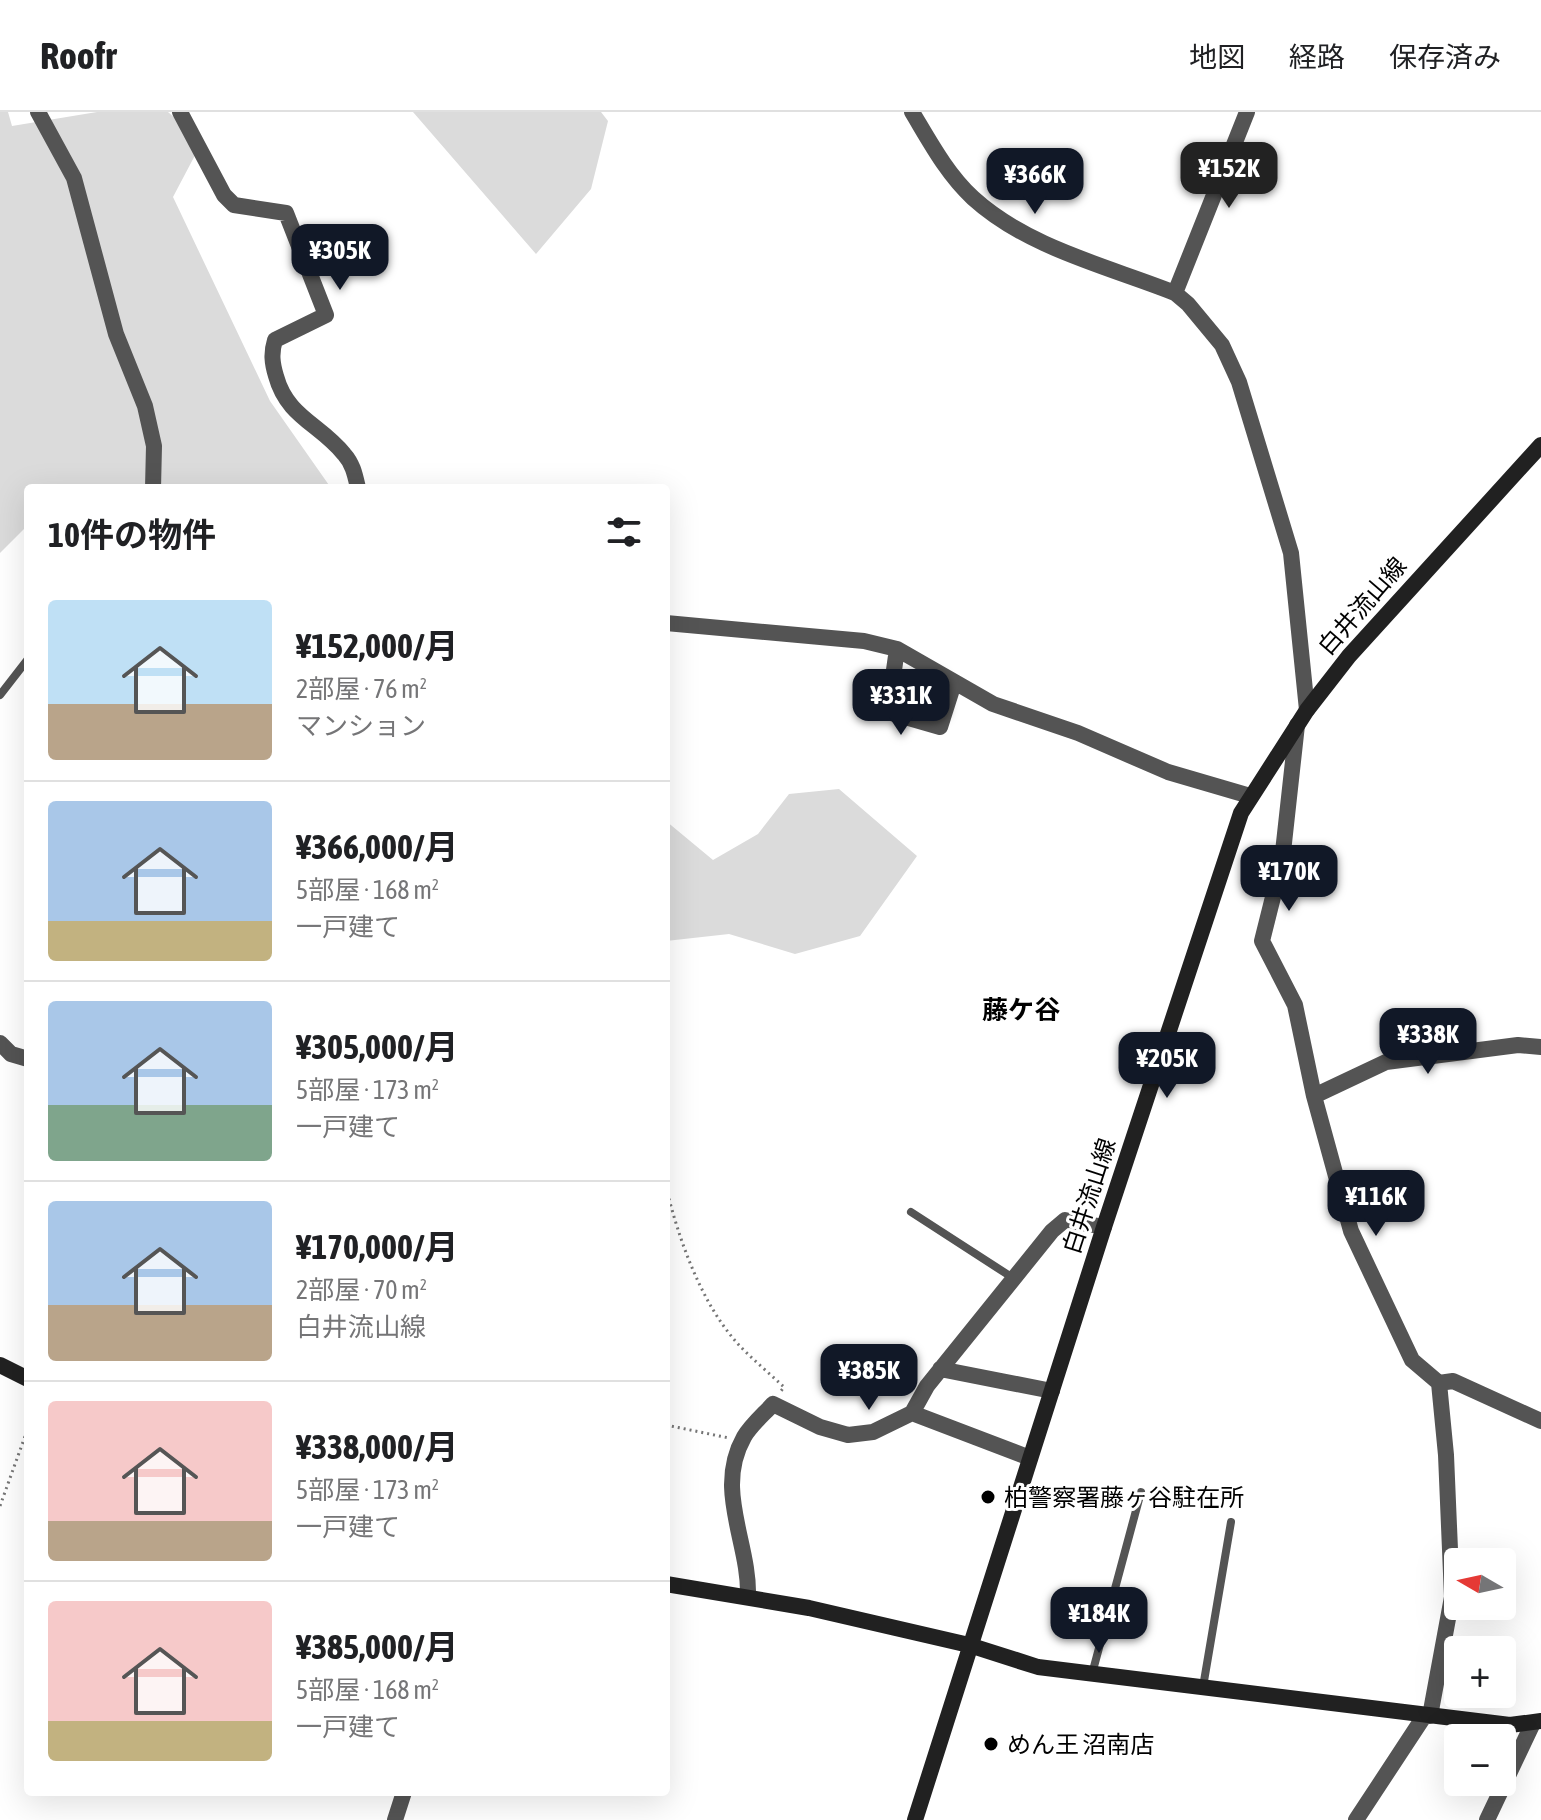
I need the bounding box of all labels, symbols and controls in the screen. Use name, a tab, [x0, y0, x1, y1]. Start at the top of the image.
text: Roofr	[40, 34, 116, 77]
text: 地図	[1189, 41, 1245, 73]
text: 経路	[1289, 41, 1345, 73]
text: 保存済み	[1389, 41, 1501, 73]
pin: ¥152K	[1173, 142, 1285, 210]
pin: ¥366K	[979, 148, 1091, 216]
text: ¥152K	[1199, 153, 1259, 183]
text: ¥366K	[1005, 159, 1065, 189]
pin: ¥305K	[284, 224, 396, 292]
text: ¥305K	[310, 235, 370, 265]
icon: filters	[602, 510, 646, 554]
text: 10件の物件	[48, 515, 216, 554]
street label: 白井流山線	[1312, 552, 1412, 660]
text: ¥152,000/月	[296, 626, 459, 665]
icon: home	[112, 632, 208, 728]
pin: ¥331K	[845, 669, 957, 737]
text: 2部屋 · 76 m²	[296, 674, 427, 704]
text: ¥331K	[871, 680, 931, 710]
text: マンション	[296, 711, 426, 741]
text: ¥366,000/月	[296, 827, 459, 866]
icon: home	[112, 833, 208, 929]
pin: ¥170K	[1233, 845, 1345, 913]
text: ¥170K	[1259, 856, 1319, 886]
text: 5部屋 · 168 m²	[296, 875, 439, 905]
text: 一戸建て	[296, 912, 400, 942]
district label: 藤ケ谷	[982, 995, 1060, 1025]
pin: ¥338K	[1372, 1008, 1484, 1076]
text: ¥338K	[1398, 1019, 1458, 1049]
text: ¥305,000/月	[296, 1027, 459, 1066]
pin: ¥205K	[1111, 1032, 1223, 1100]
icon: home	[112, 1033, 208, 1129]
text: ¥205K	[1137, 1043, 1197, 1073]
text: 5部屋 · 173 m²	[296, 1075, 439, 1105]
text: 一戸建て	[296, 1112, 400, 1142]
street label: 白井流山線	[1058, 1135, 1120, 1257]
pin: ¥116K	[1320, 1170, 1432, 1238]
text: ¥116K	[1346, 1181, 1406, 1211]
text: ¥170,000/月	[296, 1227, 459, 1266]
icon: home	[112, 1233, 208, 1329]
text: 2部屋 · 70 m²	[296, 1275, 427, 1305]
text: 白井流山線	[296, 1312, 426, 1342]
pin: ¥385K	[813, 1344, 925, 1412]
text: ¥385K	[839, 1355, 899, 1385]
text: ¥338,000/月	[296, 1427, 459, 1466]
icon: home	[112, 1433, 208, 1529]
text: 5部屋 · 173 m²	[296, 1475, 439, 1505]
place label: 柏警察署藤ヶ谷駐在所	[1004, 1484, 1244, 1511]
marker: 柏警察署藤ヶ谷駐在所	[979, 1488, 997, 1506]
text: 一戸建て	[296, 1512, 400, 1542]
north arrow	[1444, 1548, 1516, 1620]
map controls	[1444, 1548, 1516, 1796]
pin: ¥184K	[1043, 1587, 1155, 1655]
text: ¥184K	[1069, 1598, 1129, 1628]
text: ¥385,000/月	[296, 1627, 459, 1666]
icon: home	[112, 1633, 208, 1729]
button: +	[1444, 1636, 1516, 1708]
text: 5部屋 · 168 m²	[296, 1675, 439, 1705]
text: 一戸建て	[296, 1712, 400, 1742]
button: −	[1444, 1724, 1516, 1796]
place label: めん王 沼南店	[1007, 1731, 1154, 1758]
marker: めん王 沼南店	[982, 1735, 1000, 1753]

